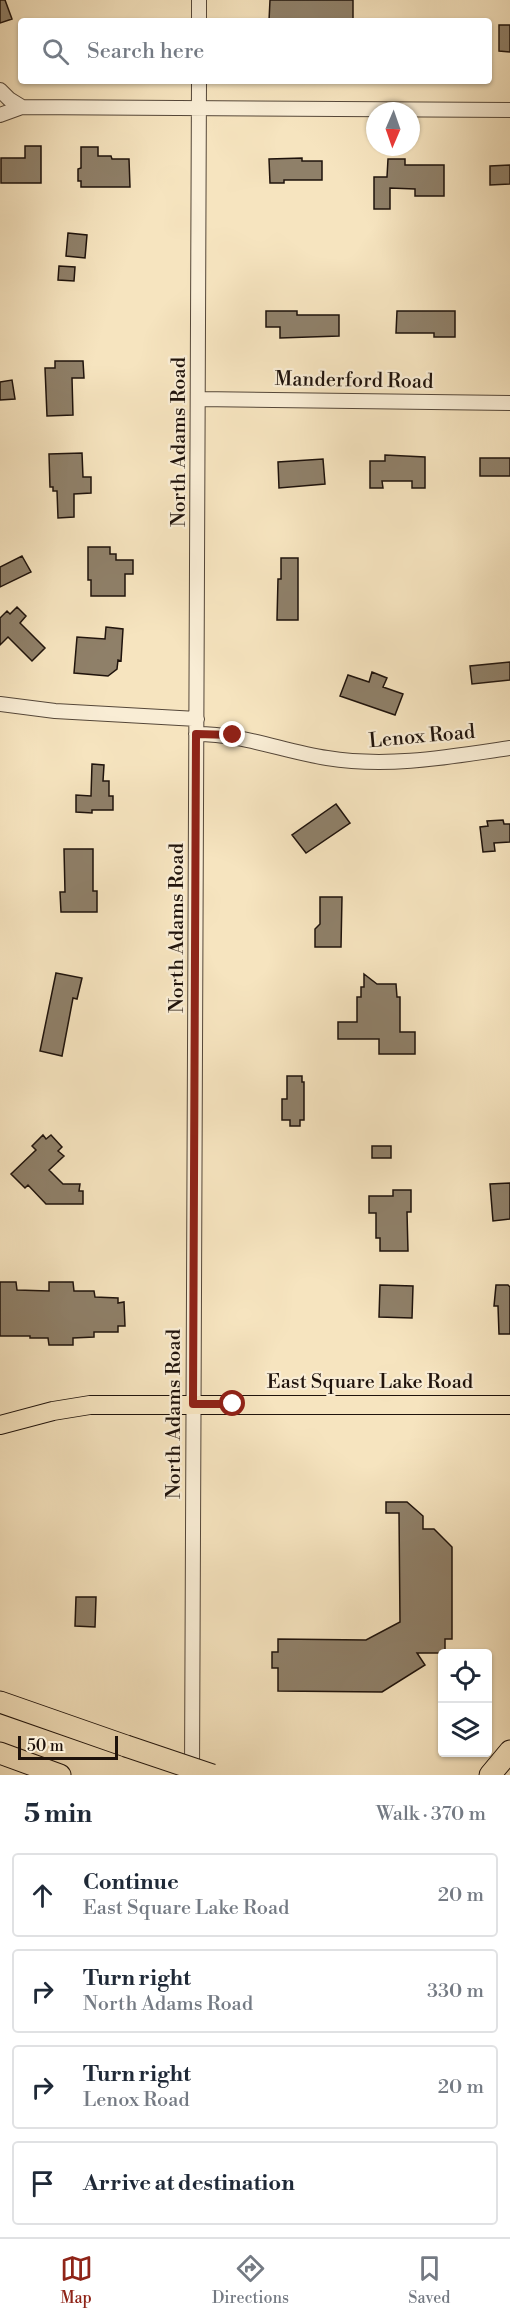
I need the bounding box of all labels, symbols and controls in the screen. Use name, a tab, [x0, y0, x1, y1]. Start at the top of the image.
search box	[18, 18, 492, 84]
icon: search	[39, 35, 72, 68]
text: Search here	[87, 38, 204, 65]
north arrow	[366, 102, 420, 156]
street label: North Adams Road	[167, 356, 192, 527]
street label: Manderford Road	[274, 367, 434, 395]
street label: Lenox Road	[368, 720, 477, 754]
route end	[219, 721, 245, 747]
street label: North Adams Road	[165, 842, 190, 1013]
street label: North Adams Road	[162, 1328, 187, 1499]
street label: East Square Lake Road	[267, 1370, 474, 1395]
route start	[219, 1390, 245, 1416]
map controls	[438, 1649, 492, 1757]
button: locate	[438, 1649, 492, 1703]
button: layers	[438, 1703, 492, 1757]
scale bar	[18, 1733, 118, 1760]
text: 50 m	[27, 1736, 64, 1756]
text: 5 min	[24, 1798, 92, 1830]
text: Walk · 370 m	[376, 1802, 486, 1827]
text: Continue	[83, 1869, 179, 1896]
icon: ahead	[26, 1879, 59, 1912]
text: 20 m	[438, 1883, 484, 1908]
text: East Square Lake Road	[83, 1896, 289, 1921]
text: Turn right	[83, 1965, 191, 1992]
icon: right	[26, 1975, 59, 2008]
text: 330 m	[427, 1979, 484, 2004]
text: North Adams Road	[83, 1992, 253, 2017]
text: Turn right	[83, 2061, 191, 2088]
icon: right	[26, 2071, 59, 2104]
text: 20 m	[438, 2075, 484, 2100]
text: Lenox Road	[83, 2088, 190, 2113]
icon: arrive	[26, 2167, 59, 2200]
text: Arrive at destination	[83, 2170, 295, 2197]
tab: Map	[60, 2252, 93, 2308]
tab: Directions	[212, 2252, 289, 2308]
tab: Saved	[408, 2252, 450, 2308]

